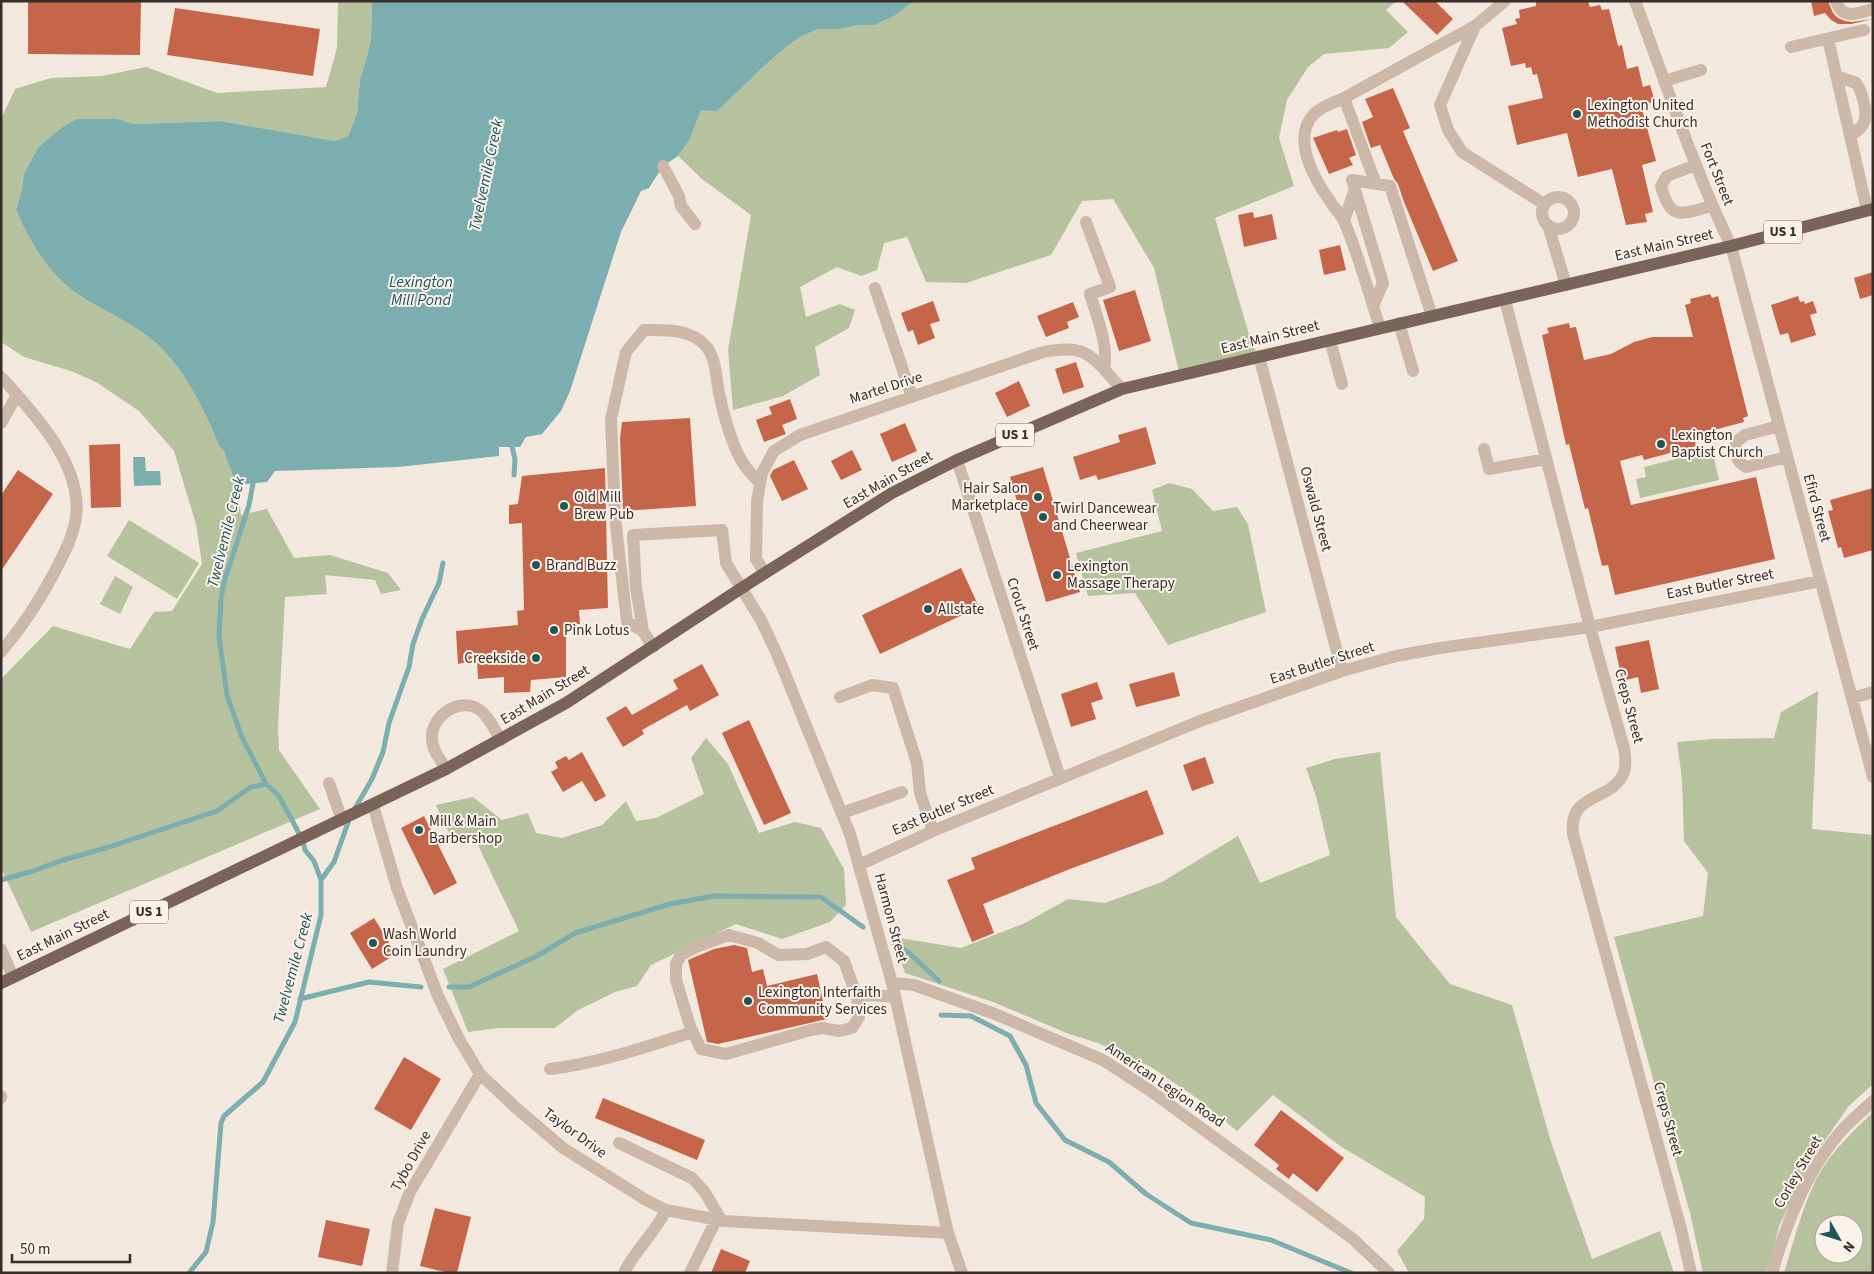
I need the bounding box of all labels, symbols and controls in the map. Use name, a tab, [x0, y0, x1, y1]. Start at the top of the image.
place label: Lexington United Methodist Church	[1587, 95, 1698, 133]
marker: Lexington United Methodist Church	[1571, 108, 1583, 120]
water label: Twelvemile Creek	[463, 117, 509, 233]
street label: Fort Street	[1695, 139, 1739, 209]
road number: US 1	[1764, 220, 1802, 243]
street label: East Main Street	[1613, 223, 1715, 267]
water label: Lexington Mill Pond	[389, 271, 453, 311]
street label: East Main Street	[1219, 315, 1321, 359]
street label: Martel Drive	[847, 366, 925, 410]
road number: US 1	[996, 424, 1034, 446]
place label: Lexington Baptist Church	[1671, 425, 1763, 463]
marker: Lexington Baptist Church	[1655, 438, 1667, 450]
street label: East Main Street	[839, 446, 937, 514]
street label: Oswald Street	[1295, 464, 1337, 554]
street label: Efird Street	[1798, 472, 1836, 544]
water label: Twelvemile Creek	[202, 474, 251, 590]
place label: Hair Salon Marketplace	[951, 478, 1028, 516]
place label: Old Mill Brew Pub	[574, 487, 634, 525]
marker: Hair Salon Marketplace	[1032, 491, 1044, 503]
place label: Twirl Dancewear and Cheerwear	[1053, 498, 1158, 536]
marker: Old Mill Brew Pub	[558, 500, 570, 512]
marker: Twirl Dancewear and Cheerwear	[1037, 511, 1049, 523]
place label: Brand Buzz	[546, 555, 617, 576]
place label: Lexington Massage Therapy	[1067, 556, 1175, 594]
marker: Brand Buzz	[530, 559, 542, 571]
street label: East Butler Street	[1665, 563, 1775, 605]
marker: Lexington Massage Therapy	[1051, 569, 1063, 581]
street label: Crout Street	[1001, 575, 1045, 653]
place label: Allstate	[938, 599, 984, 620]
marker: Allstate	[922, 603, 934, 615]
place label: Pink Lotus	[564, 620, 629, 641]
marker: Pink Lotus	[548, 624, 560, 636]
street label: East Butler Street	[1267, 636, 1377, 690]
place label: Creekside	[464, 648, 526, 669]
marker: Creekside	[530, 652, 542, 664]
street label: East Main Street	[497, 660, 593, 730]
street label: Creps Street	[1609, 666, 1649, 746]
street label: East Butler Street	[889, 779, 997, 841]
place label: Mill & Main Barbershop	[429, 811, 502, 849]
marker: Mill & Main Barbershop	[413, 824, 425, 836]
street label: Harmon Street	[869, 871, 913, 965]
road number: US 1	[130, 900, 168, 924]
street label: East Main Street	[13, 904, 113, 966]
water label: Twelvemile Creek	[268, 910, 318, 1026]
place label: Wash World Coin Laundry	[383, 924, 467, 962]
marker: Wash World Coin Laundry	[367, 937, 379, 949]
place label: Lexington Interfaith Community Services	[758, 982, 887, 1020]
marker: Lexington Interfaith Community Services	[742, 995, 754, 1007]
street label: American Legion Road	[1101, 1037, 1229, 1133]
street label: Creps Street	[1648, 1079, 1688, 1159]
street label: Taylor Drive	[539, 1103, 611, 1163]
street label: Tybo Drive	[386, 1127, 436, 1195]
street label: Corley Street	[1769, 1132, 1827, 1212]
north arrow	[1814, 1214, 1864, 1264]
scale bar	[12, 1232, 130, 1264]
text: N	[1838, 1237, 1859, 1256]
text: 50 m	[20, 1239, 50, 1260]

